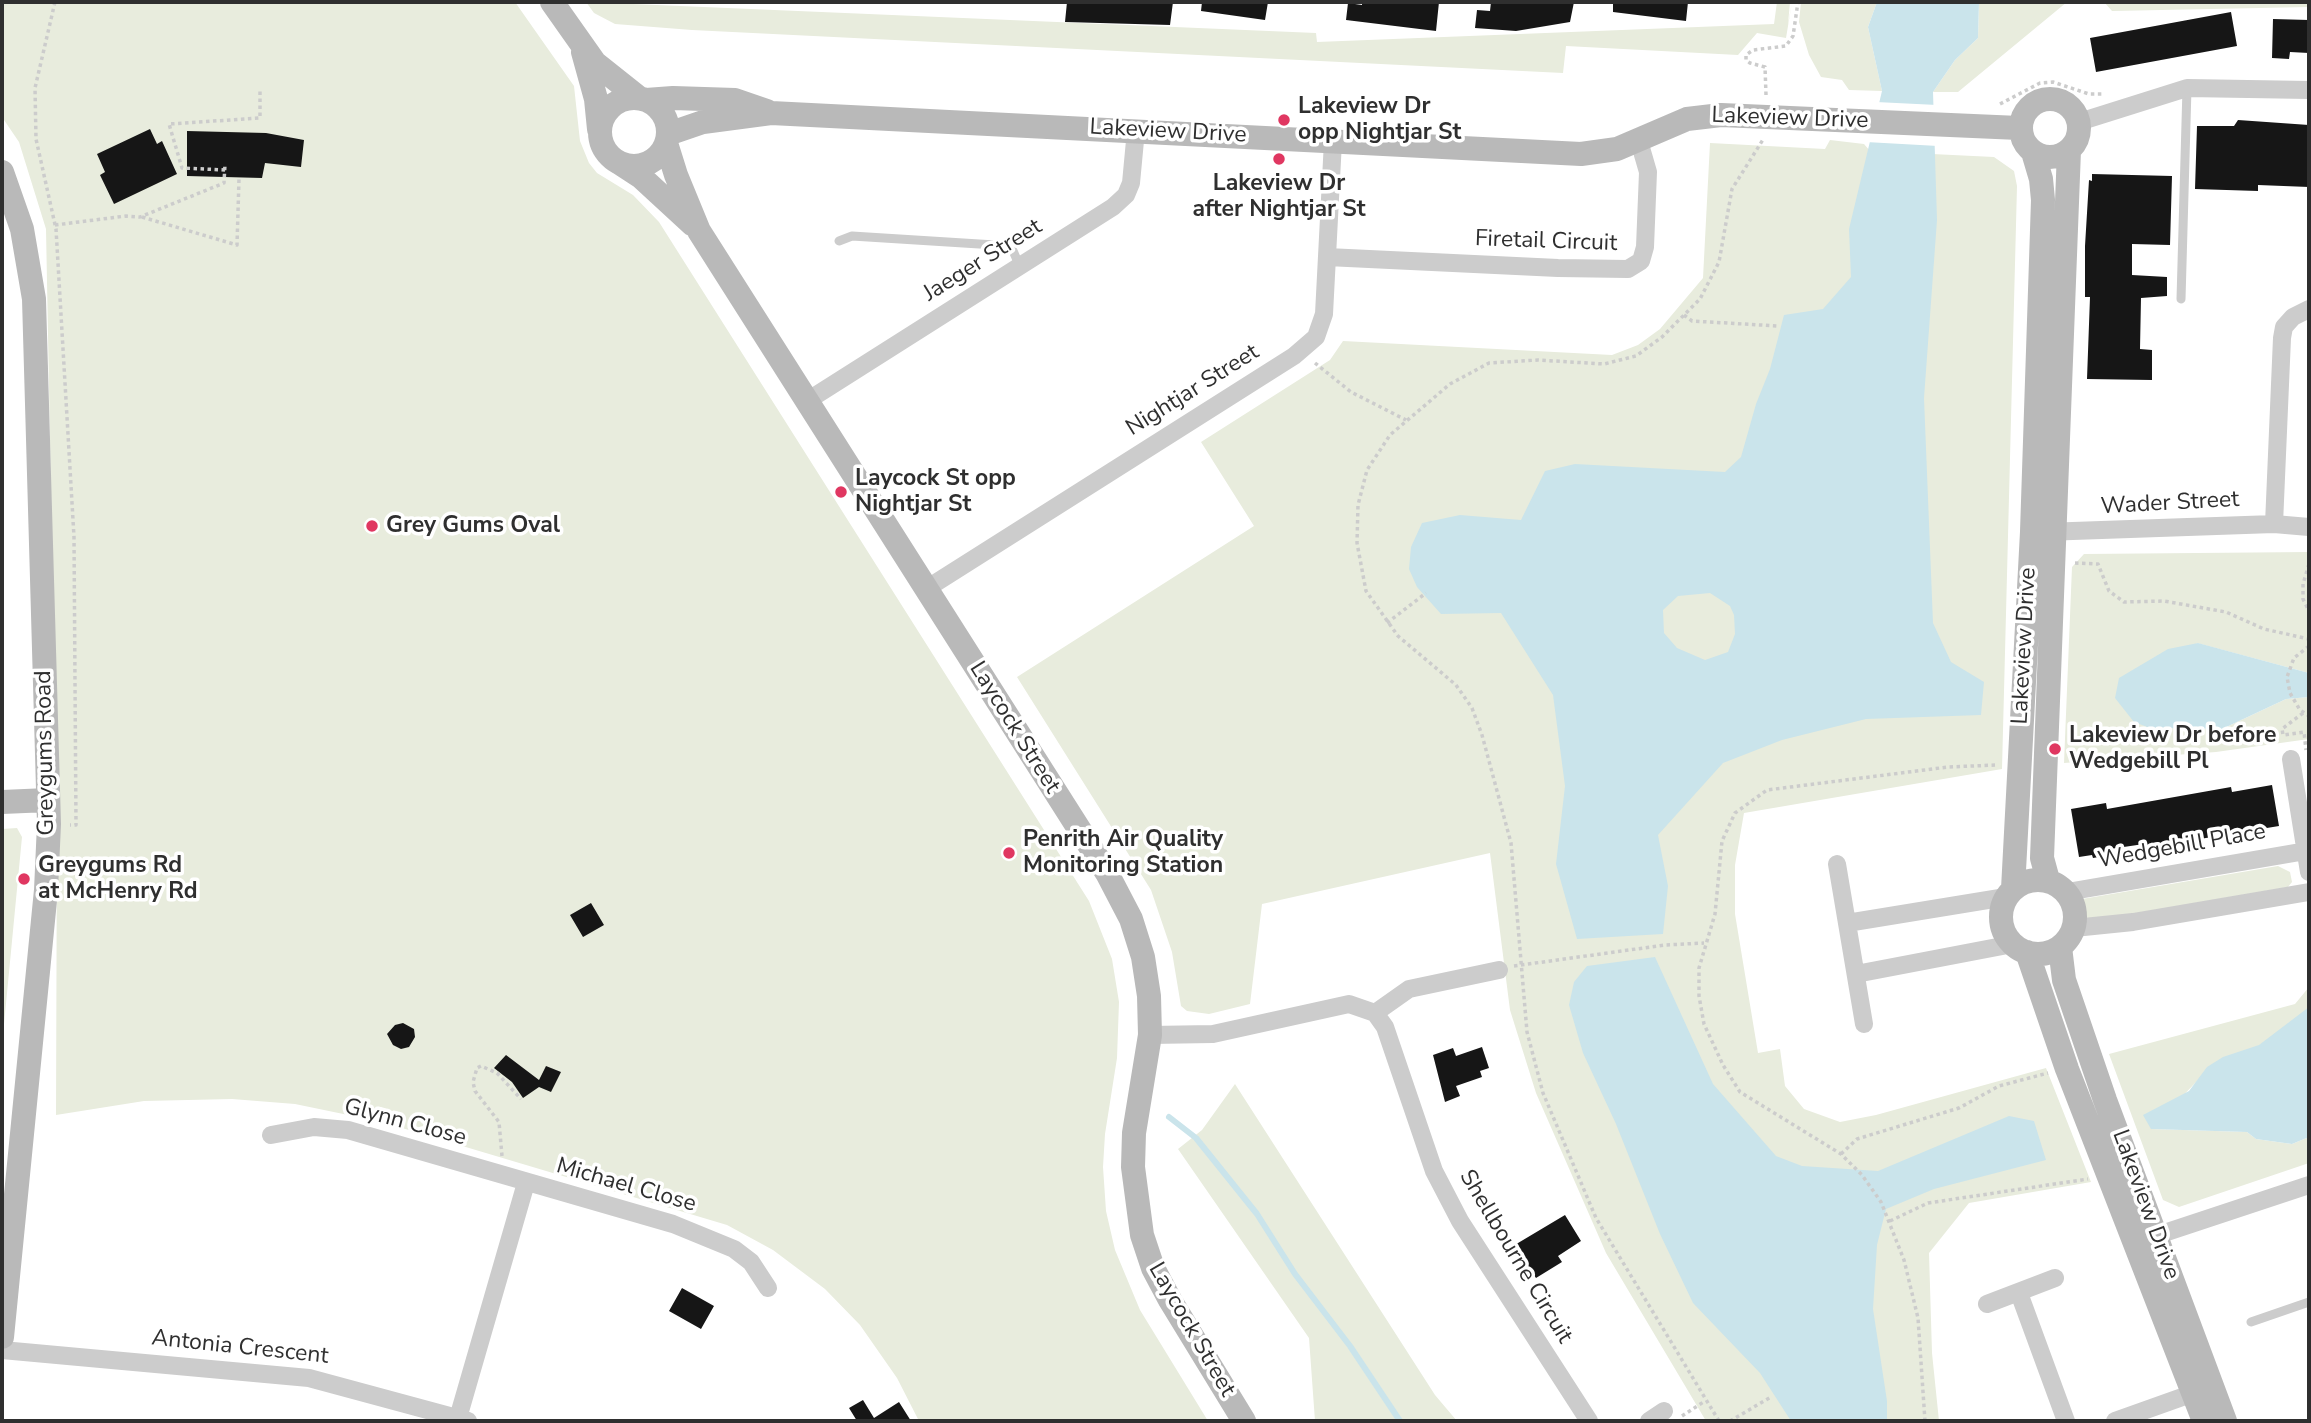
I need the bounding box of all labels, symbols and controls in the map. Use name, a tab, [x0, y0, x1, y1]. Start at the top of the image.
place label: Lakeview Dr opp Nightjar St	[1298, 93, 1461, 147]
street label: Lakeview Drive	[1711, 102, 1869, 136]
marker: Lakeview Dr opp Nightjar St	[1276, 112, 1292, 128]
street label: Lakeview Drive	[1089, 114, 1247, 150]
marker: Lakeview Dr after Nightjar St	[1271, 151, 1287, 167]
place label: Lakeview Dr after Nightjar St	[1193, 170, 1365, 224]
street label: Jaeger Street	[919, 214, 1047, 308]
street label: Firetail Circuit	[1474, 226, 1618, 258]
street label: Nightjar Street	[1121, 339, 1265, 443]
place label: Laycock St opp Nightjar St	[855, 465, 1016, 519]
marker: Laycock St opp Nightjar St	[833, 484, 849, 500]
street label: Wader Street	[2100, 487, 2240, 521]
place label: Grey Gums Oval	[386, 512, 560, 540]
marker: Grey Gums Oval	[364, 518, 380, 534]
street label: Lakeview Drive	[2007, 567, 2043, 725]
street label: Laycock Street	[962, 657, 1066, 799]
street label: Greygums Road	[31, 670, 61, 836]
place label: Lakeview Dr before Wedgebill Pl	[2069, 722, 2277, 776]
marker: Lakeview Dr before Wedgebill Pl	[2047, 741, 2063, 757]
street label: Wedgebill Place	[2096, 819, 2268, 875]
place label: Penrith Air Quality Monitoring Station	[1023, 826, 1223, 880]
marker: Penrith Air Quality Monitoring Station	[1001, 845, 1017, 861]
place label: Greygums Rd at McHenry Rd	[38, 852, 197, 906]
marker: Greygums Rd at McHenry Rd	[16, 871, 32, 887]
street label: Glynn Close	[341, 1093, 469, 1153]
street label: Lakeview Drive	[2105, 1126, 2185, 1284]
street label: Michael Close	[553, 1153, 699, 1219]
street label: Shellbourne Circuit	[1452, 1165, 1578, 1349]
street label: Laycock Street	[1141, 1258, 1241, 1402]
street label: Antonia Crescent	[150, 1325, 330, 1371]

